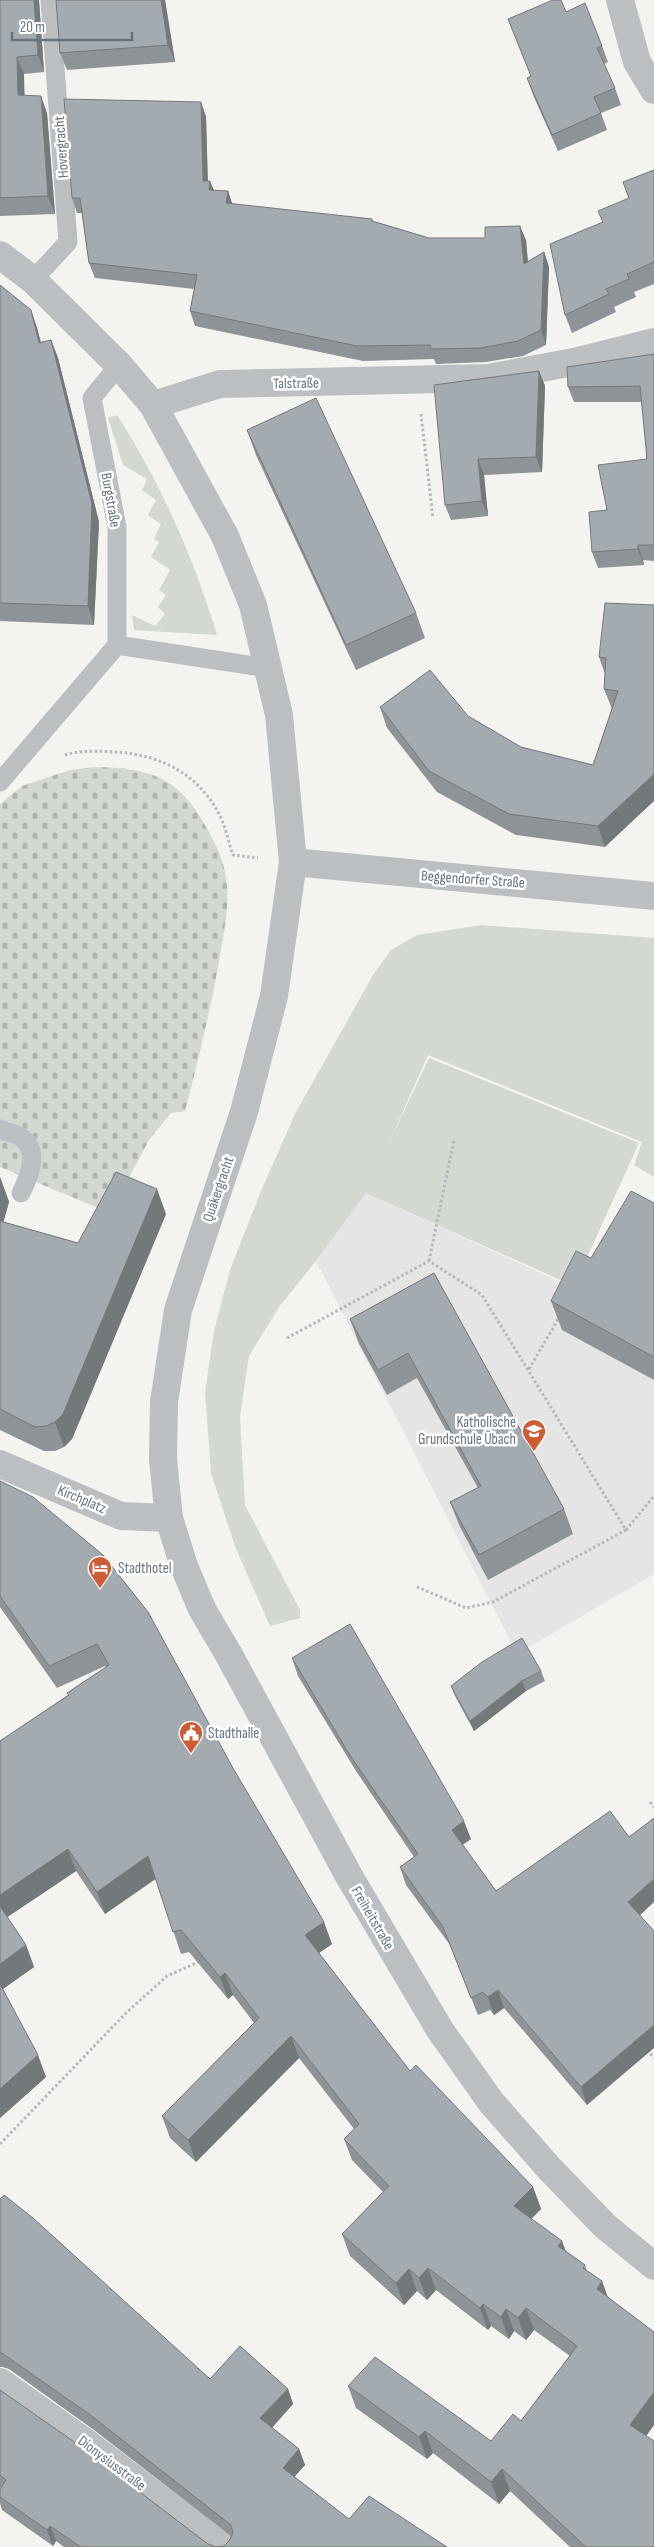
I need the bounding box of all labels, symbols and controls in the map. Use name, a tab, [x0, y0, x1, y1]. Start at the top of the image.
scale bar	[12, 10, 132, 42]
text: 20 m	[20, 18, 45, 37]
street label: Hovergracht	[50, 115, 73, 179]
street label: Talstraße	[273, 374, 319, 393]
street label: Burgstraße	[96, 471, 125, 529]
street label: Beggendorfer Straße	[420, 866, 525, 893]
street label: Quäkergracht	[198, 1154, 239, 1224]
place label: Katholische Grundschule Übach	[418, 1413, 516, 1449]
school or university icon: Katholische Grundschule Übach	[521, 1418, 547, 1452]
street label: Kirchplatz	[55, 1481, 110, 1518]
hotel icon: Stadthotel	[87, 1555, 113, 1589]
place label: Stadthotel	[118, 1559, 171, 1578]
public building icon: Stadthalle	[178, 1720, 204, 1754]
place label: Stadthalle	[208, 1724, 259, 1743]
street label: Freiheitstraße	[347, 1883, 398, 1953]
street label: Dionysiusstraße	[74, 2432, 150, 2495]

